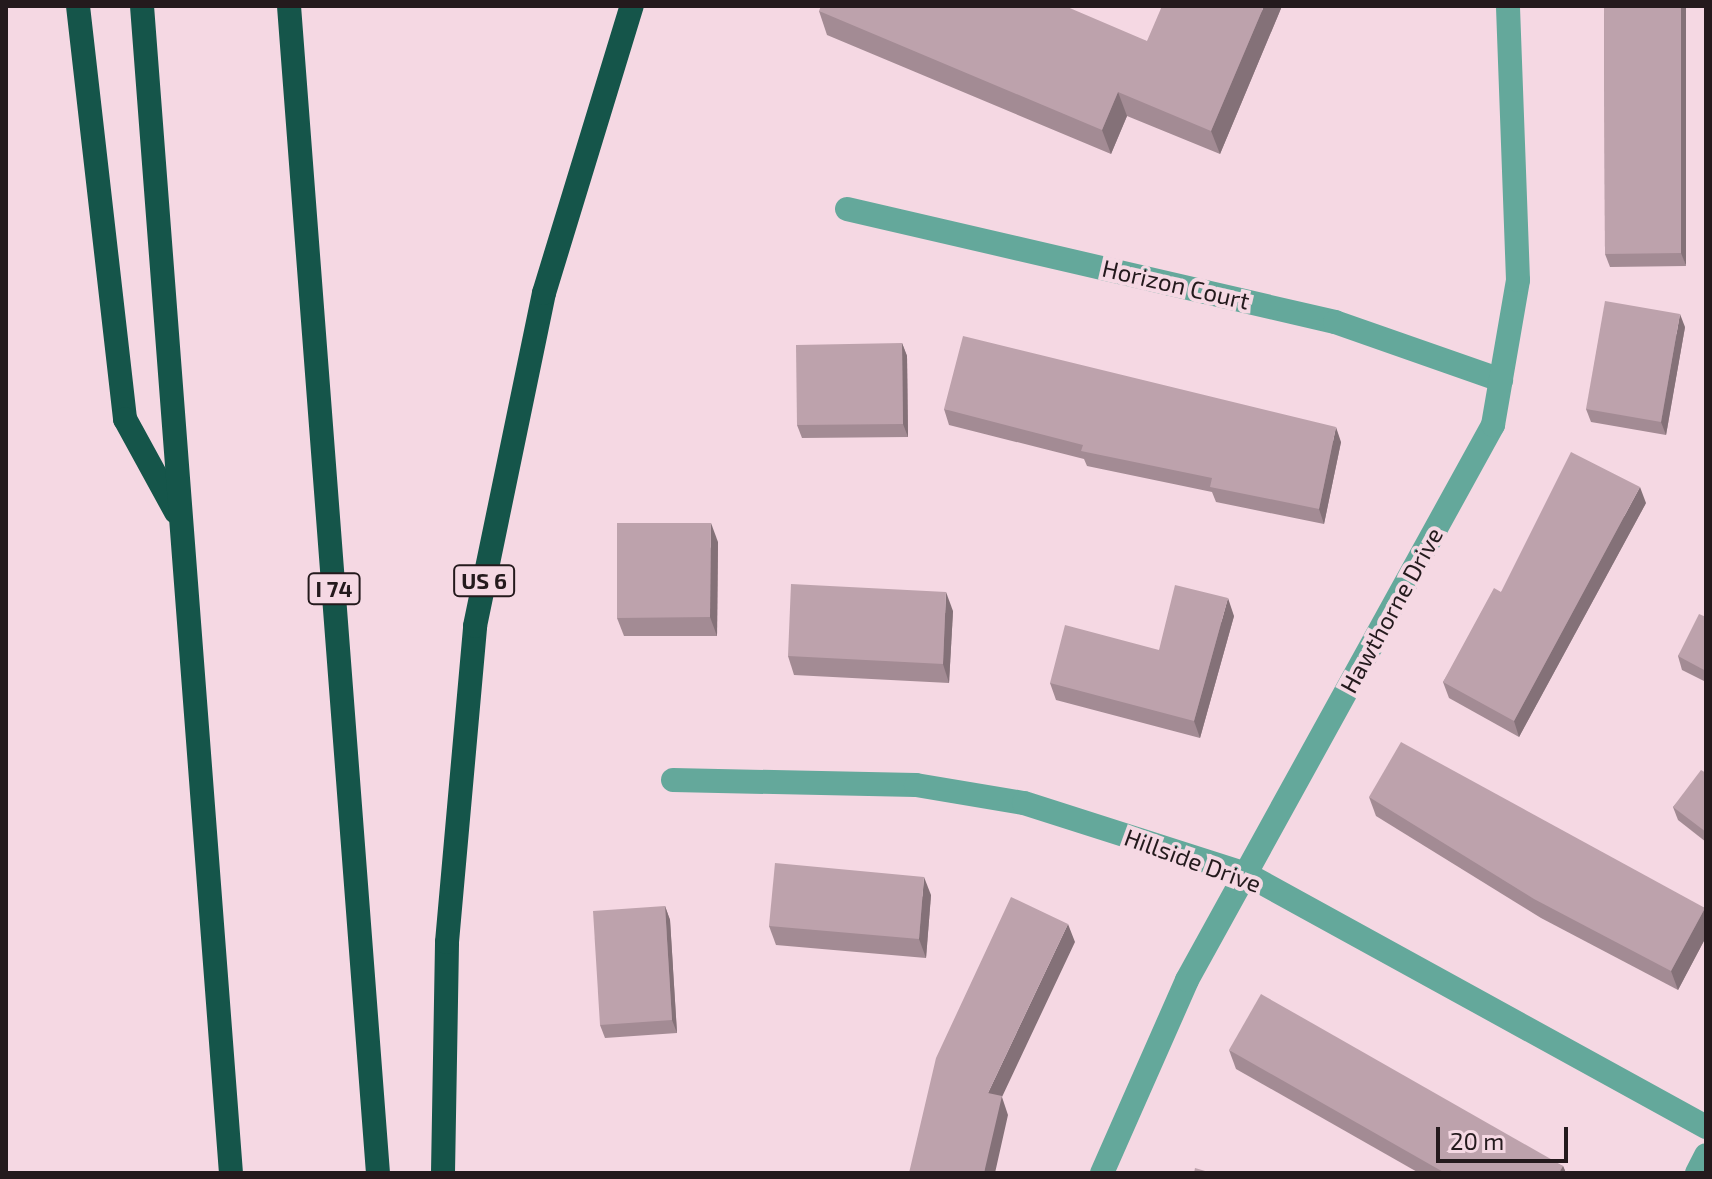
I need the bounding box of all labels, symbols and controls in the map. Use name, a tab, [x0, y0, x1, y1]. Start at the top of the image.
street label: Horizon Court	[1100, 253, 1252, 315]
street label: Hawthorne Drive	[1334, 522, 1448, 698]
road number: US 6	[452, 563, 516, 599]
road number: I 74	[306, 571, 362, 607]
street label: Hillside Drive	[1121, 822, 1265, 898]
scale bar	[1440, 1111, 1572, 1161]
text: 20 m	[1450, 1126, 1504, 1155]

